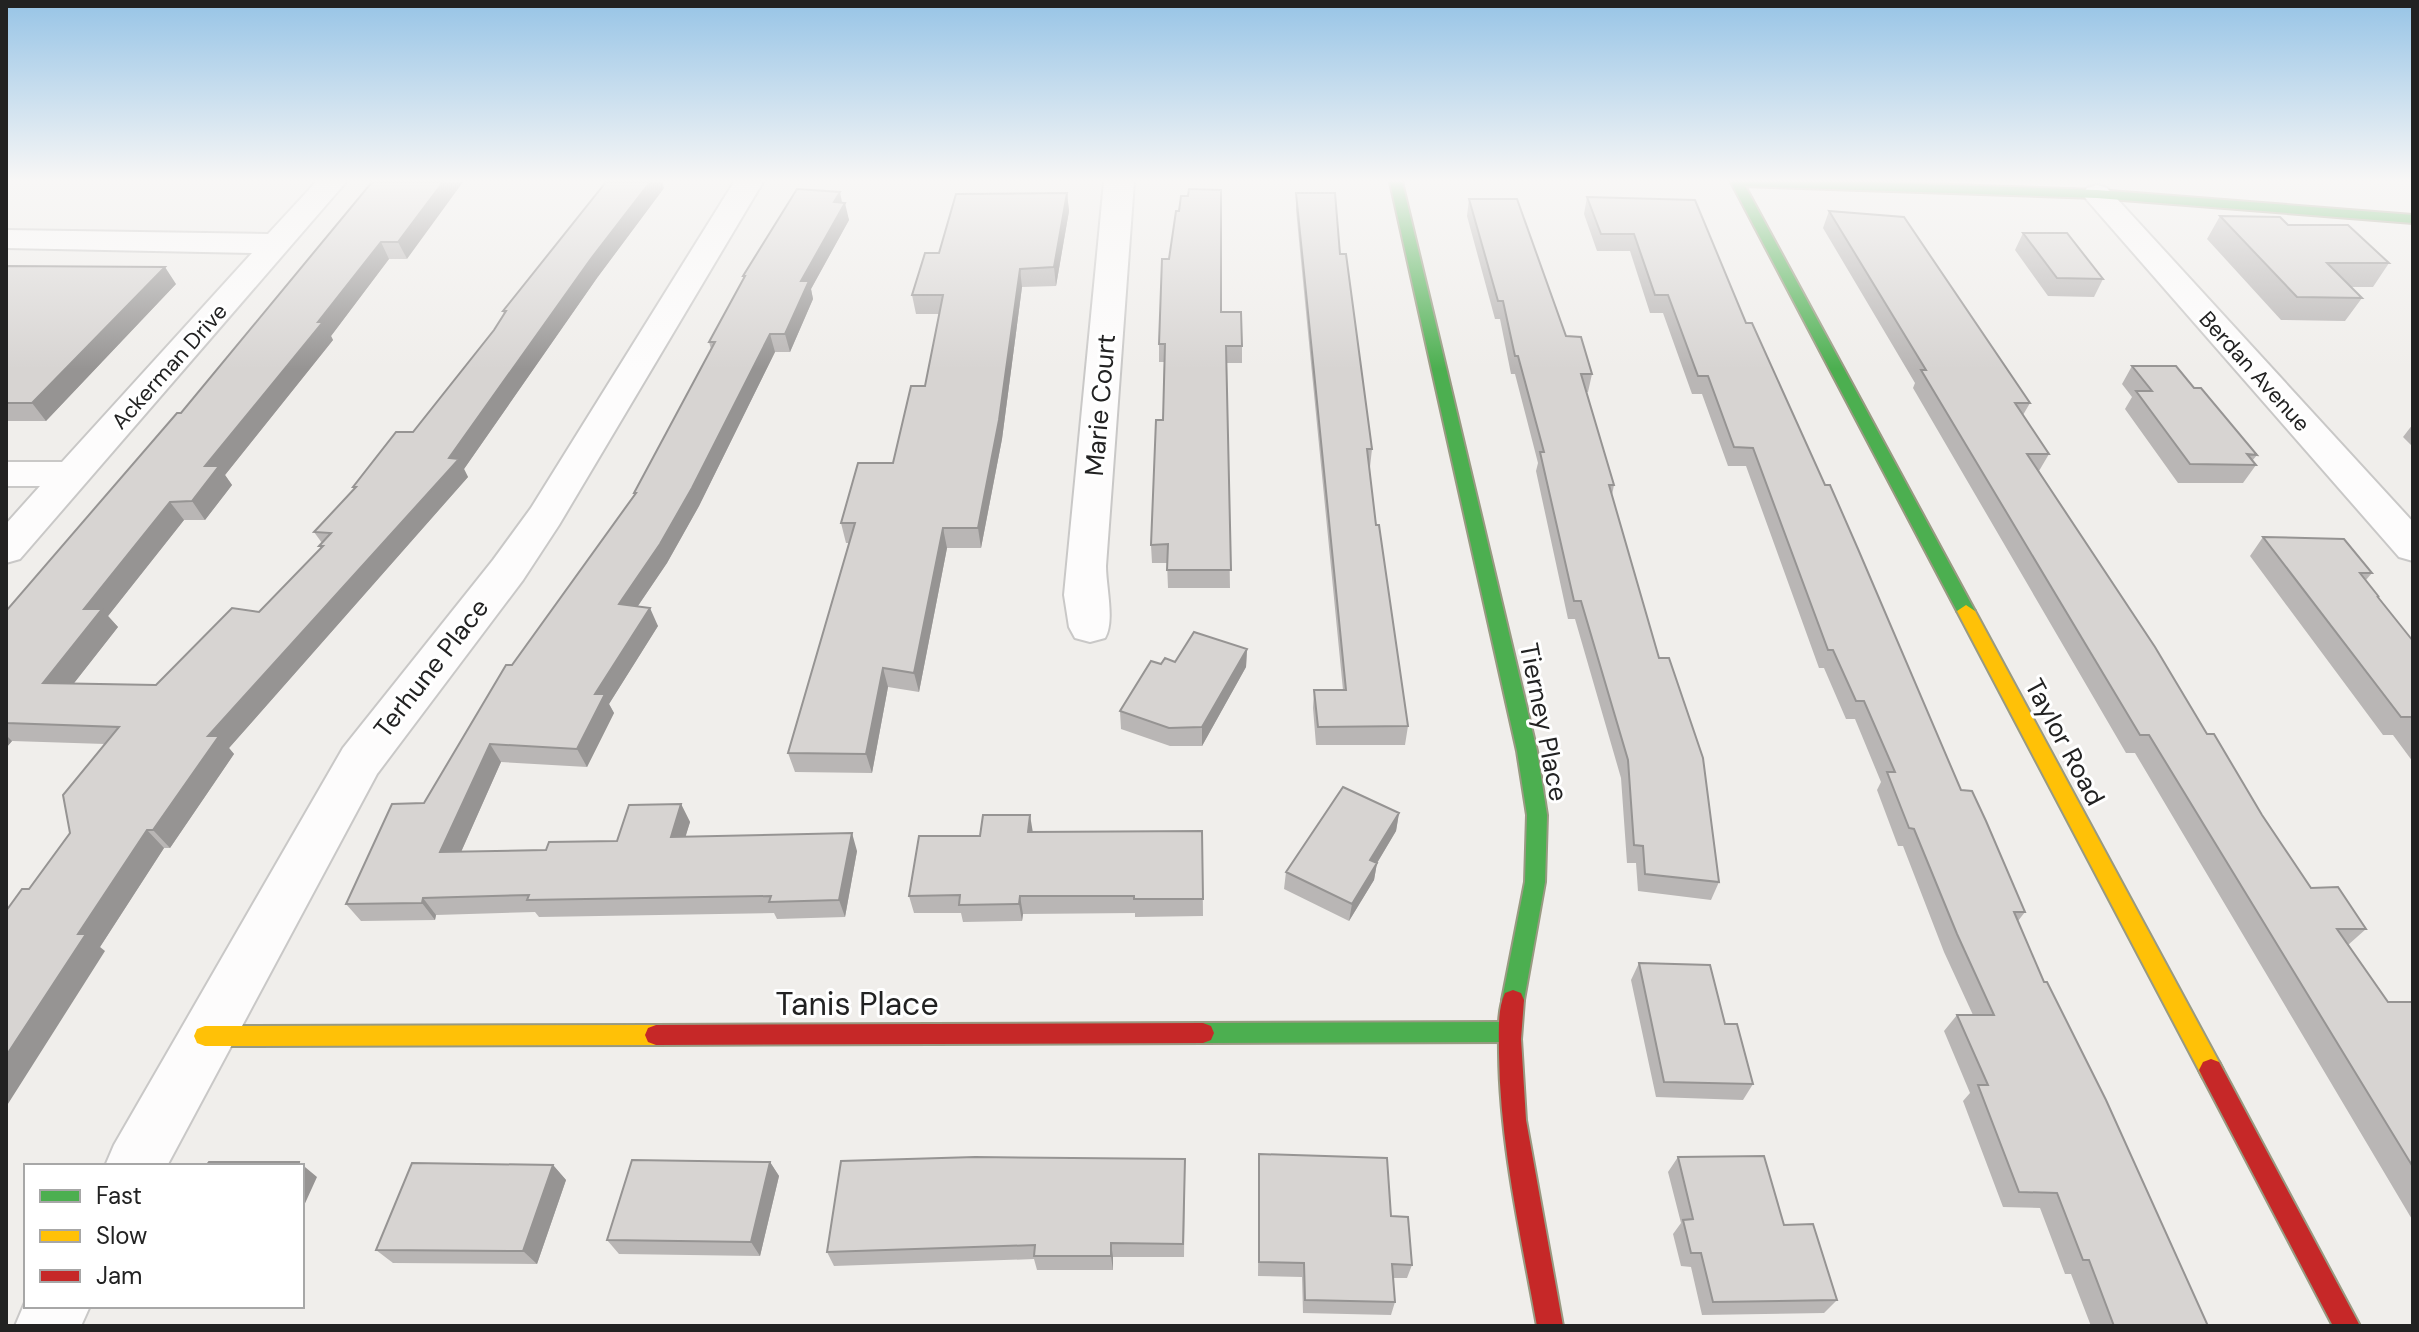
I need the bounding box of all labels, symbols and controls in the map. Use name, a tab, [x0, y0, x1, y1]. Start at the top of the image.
street label: Ackerman Drive	[105, 297, 234, 435]
street label: Berdan Avenue	[2193, 305, 2316, 438]
street label: Marie Court	[1077, 333, 1123, 477]
street label: Terhune Place	[366, 591, 496, 745]
street label: Tierney Place	[1512, 640, 1576, 804]
street label: Taylor Road	[2017, 673, 2113, 811]
street label: Tanis Place	[775, 983, 939, 1025]
legend	[24, 1164, 304, 1308]
text: Fast	[96, 1180, 142, 1211]
text: Slow	[96, 1220, 147, 1251]
text: Jam	[96, 1260, 142, 1291]

